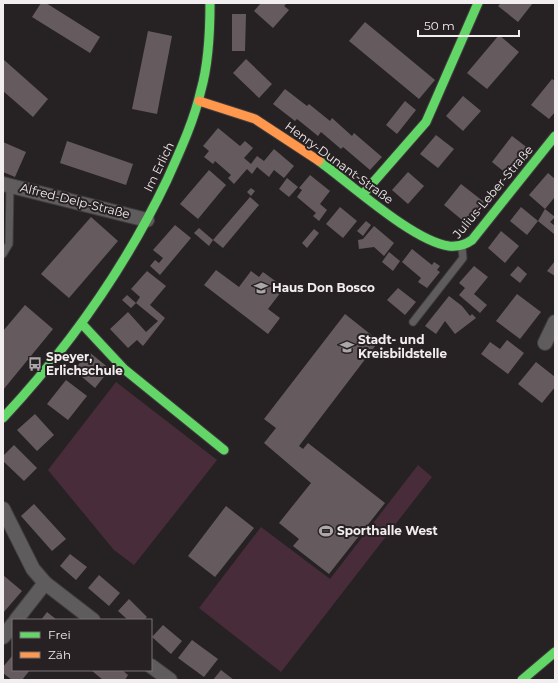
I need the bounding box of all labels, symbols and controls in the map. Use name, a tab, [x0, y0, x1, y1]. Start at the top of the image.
scale bar	[418, 12, 519, 38]
text: 50 m	[424, 18, 455, 33]
street label: Henry-Dunant-Straße	[282, 118, 396, 207]
street label: Im Erlich	[140, 139, 177, 194]
street label: Julius-Leber-Straße	[449, 142, 536, 242]
street label: Alfred-Delp-Straße	[19, 180, 131, 221]
school or university icon: Haus Don Bosco	[253, 280, 269, 296]
place label: Haus Don Bosco	[272, 280, 375, 295]
place label: Stadt- und Kreisbildstelle	[358, 332, 447, 361]
school or university icon: Stadt- und Kreisbildstelle	[339, 339, 355, 355]
place label: Speyer, Erlichschule	[46, 349, 123, 378]
bus stop icon: Speyer, Erlichschule	[27, 356, 43, 372]
sports icon: Sporthalle West	[318, 523, 334, 539]
place label: Sporthalle West	[337, 523, 438, 538]
legend	[12, 619, 152, 671]
text: Frei	[48, 627, 71, 642]
text: Zäh	[48, 647, 71, 662]

